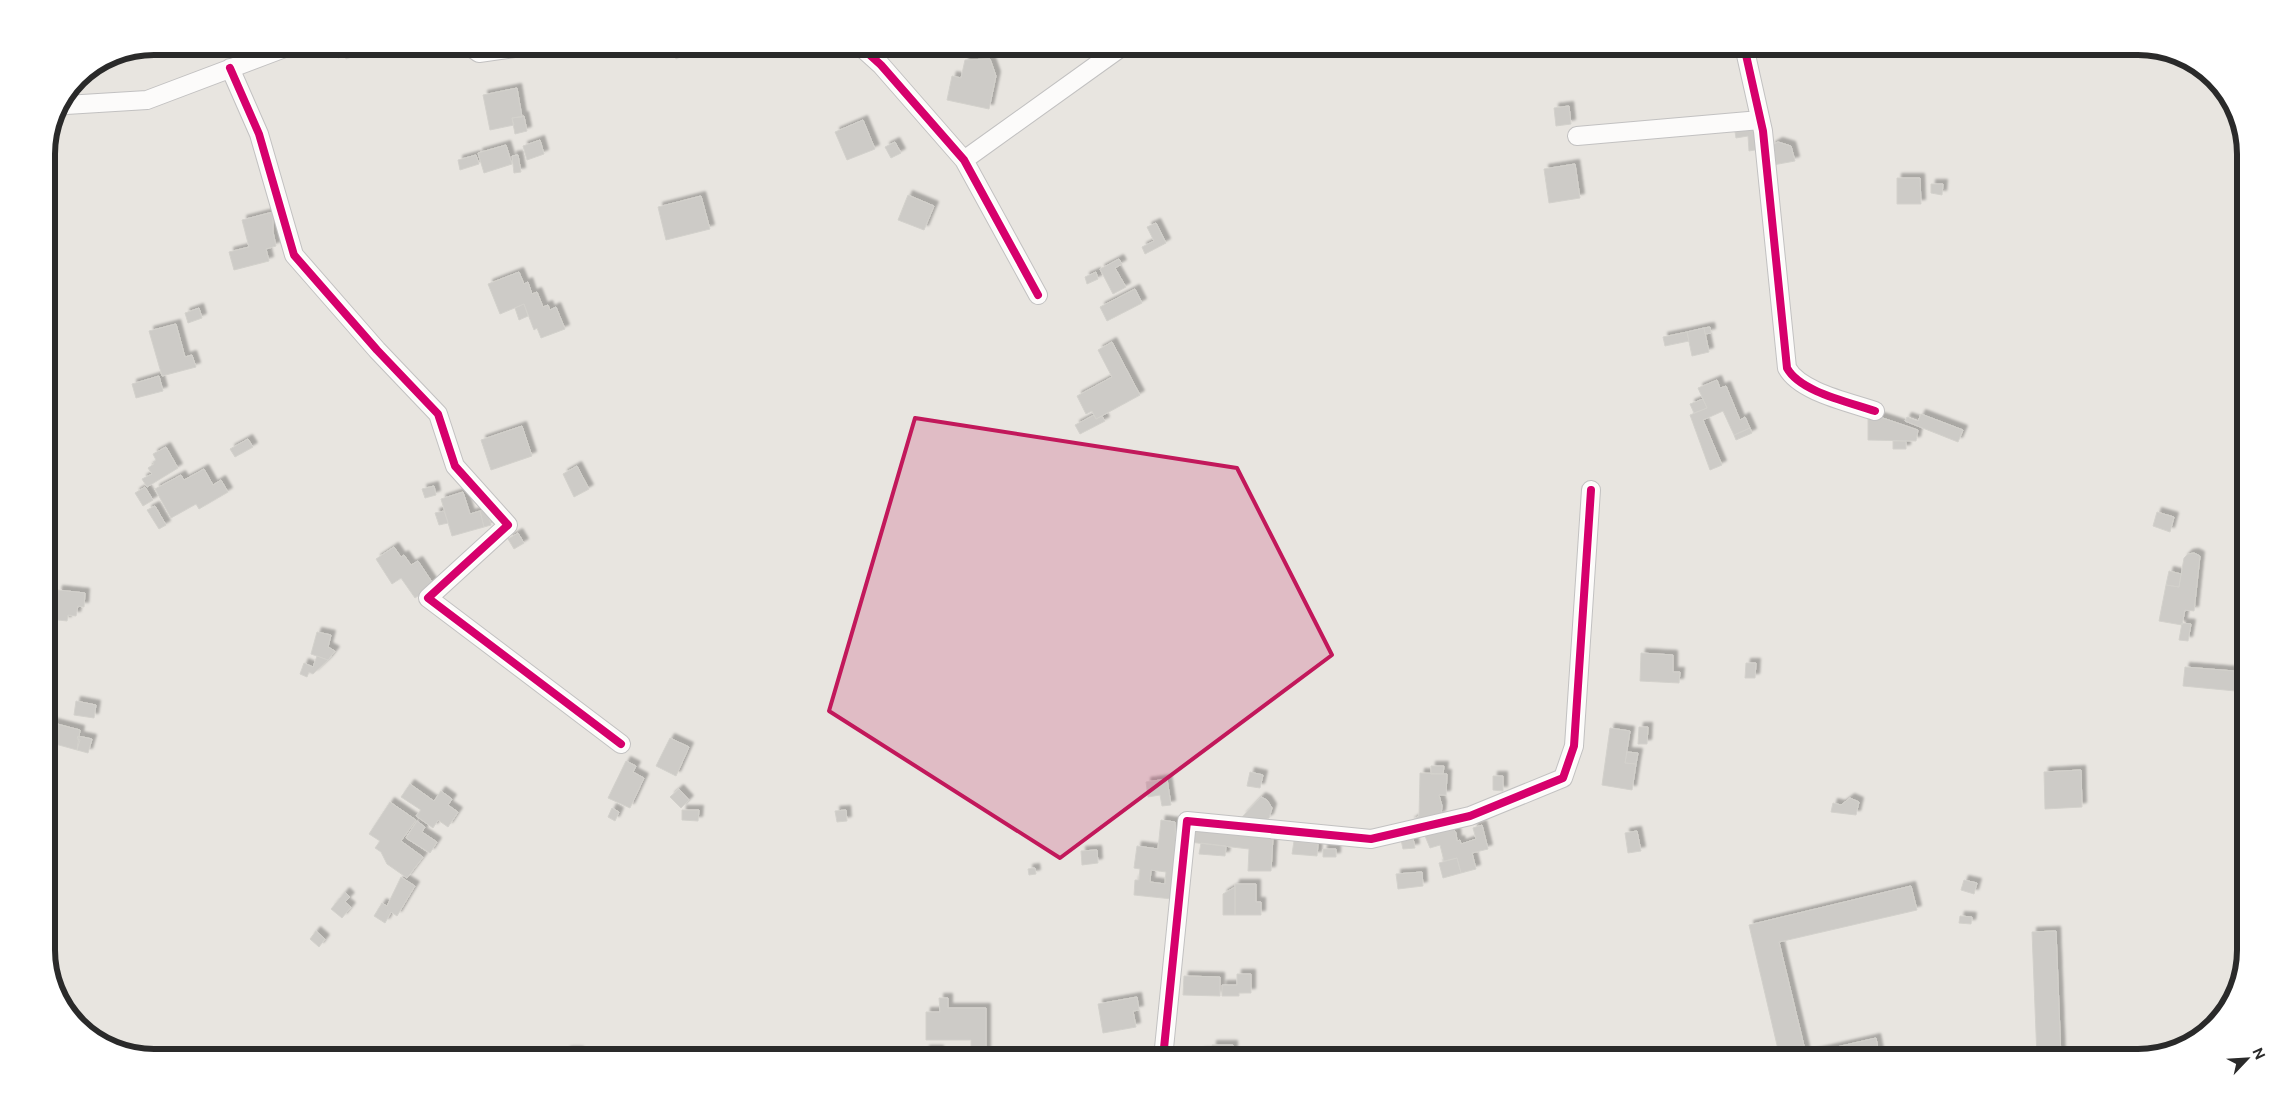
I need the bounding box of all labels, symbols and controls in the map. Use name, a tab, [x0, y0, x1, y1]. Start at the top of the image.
north arrow	[2222, 1034, 2272, 1084]
text: N	[2249, 1045, 2268, 1062]

